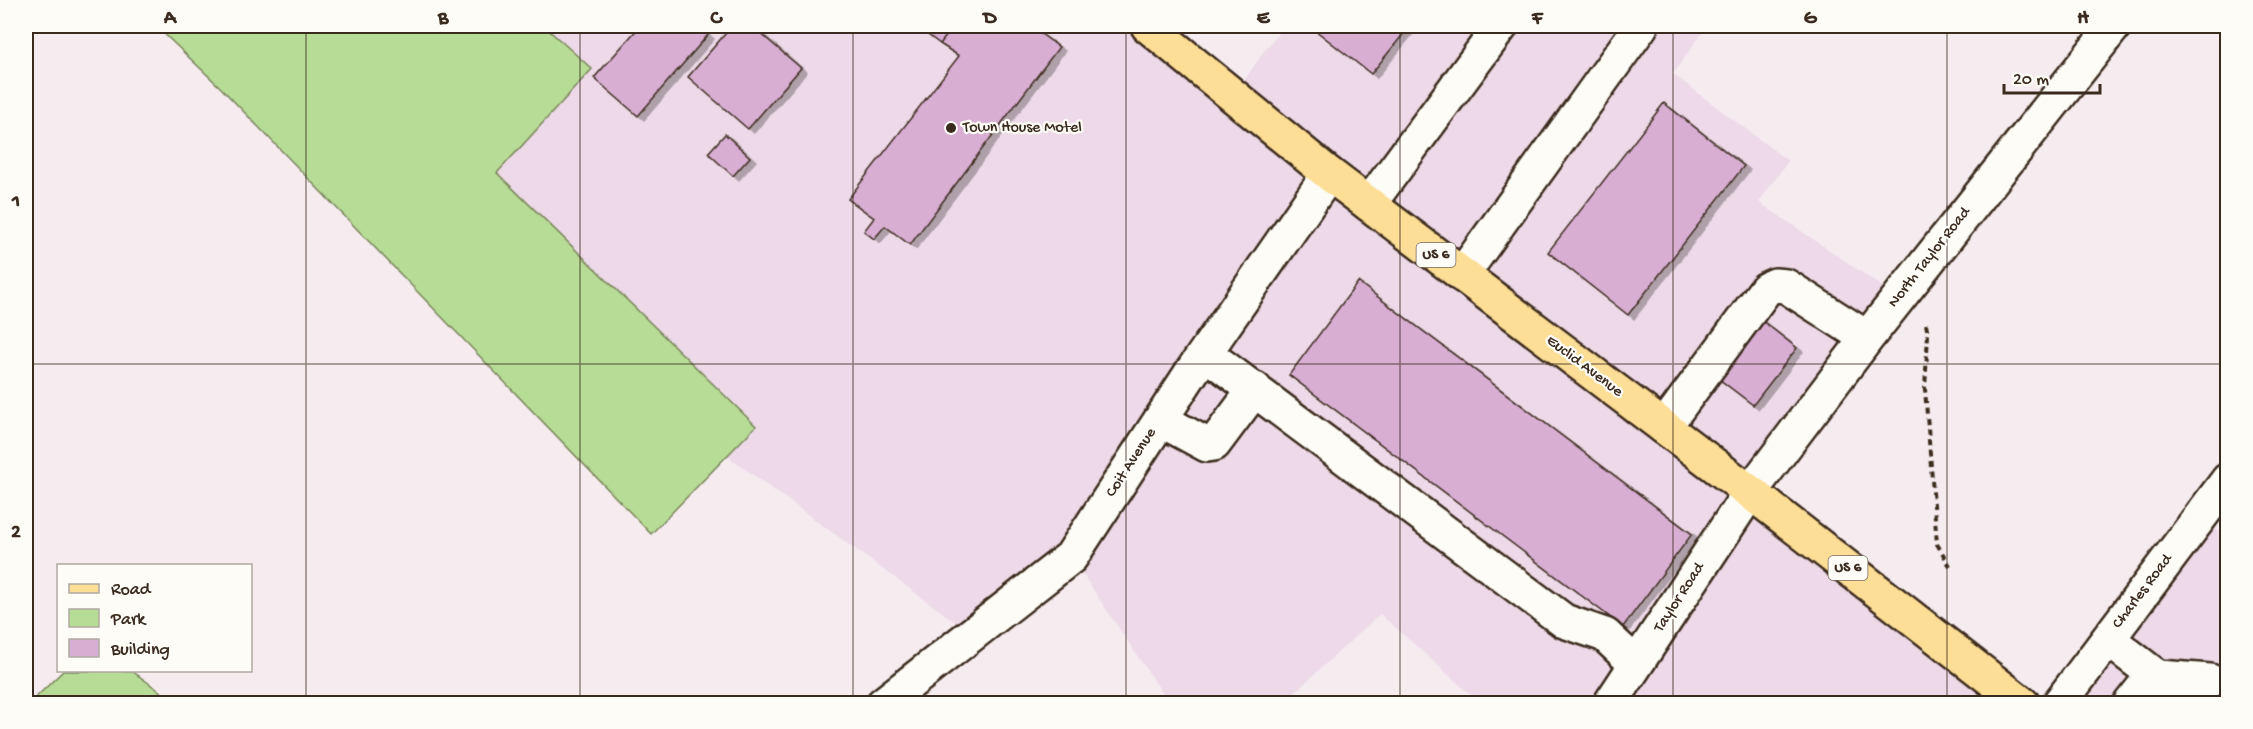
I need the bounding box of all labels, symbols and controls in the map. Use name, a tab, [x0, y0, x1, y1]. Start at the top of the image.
text: A	[163, 8, 178, 31]
text: B	[437, 8, 449, 31]
text: C	[710, 8, 724, 31]
text: D	[981, 8, 997, 31]
text: E	[1257, 8, 1271, 31]
text: F	[1531, 8, 1544, 31]
text: G	[1804, 8, 1818, 31]
text: H	[2077, 8, 2089, 31]
scale bar	[2004, 57, 2100, 95]
text: 20 m	[2013, 70, 2049, 91]
place label: Town House Motel	[962, 119, 1082, 138]
marker: Town House Motel	[944, 121, 958, 135]
text: 1	[11, 191, 20, 214]
street label: North Taylor Road	[1885, 203, 1976, 312]
road number: US 6	[1416, 243, 1456, 267]
street label: Euclid Avenue	[1542, 332, 1627, 402]
street label: Coit Avenue	[1103, 424, 1162, 501]
text: 2	[11, 522, 21, 545]
street label: Charles Road	[2109, 550, 2178, 633]
road number: US 6	[1828, 556, 1868, 580]
street label: Taylor Road	[1650, 558, 1710, 637]
legend	[57, 564, 252, 672]
text: Road	[111, 580, 152, 601]
text: Park	[110, 610, 147, 631]
text: Building	[110, 640, 170, 661]

